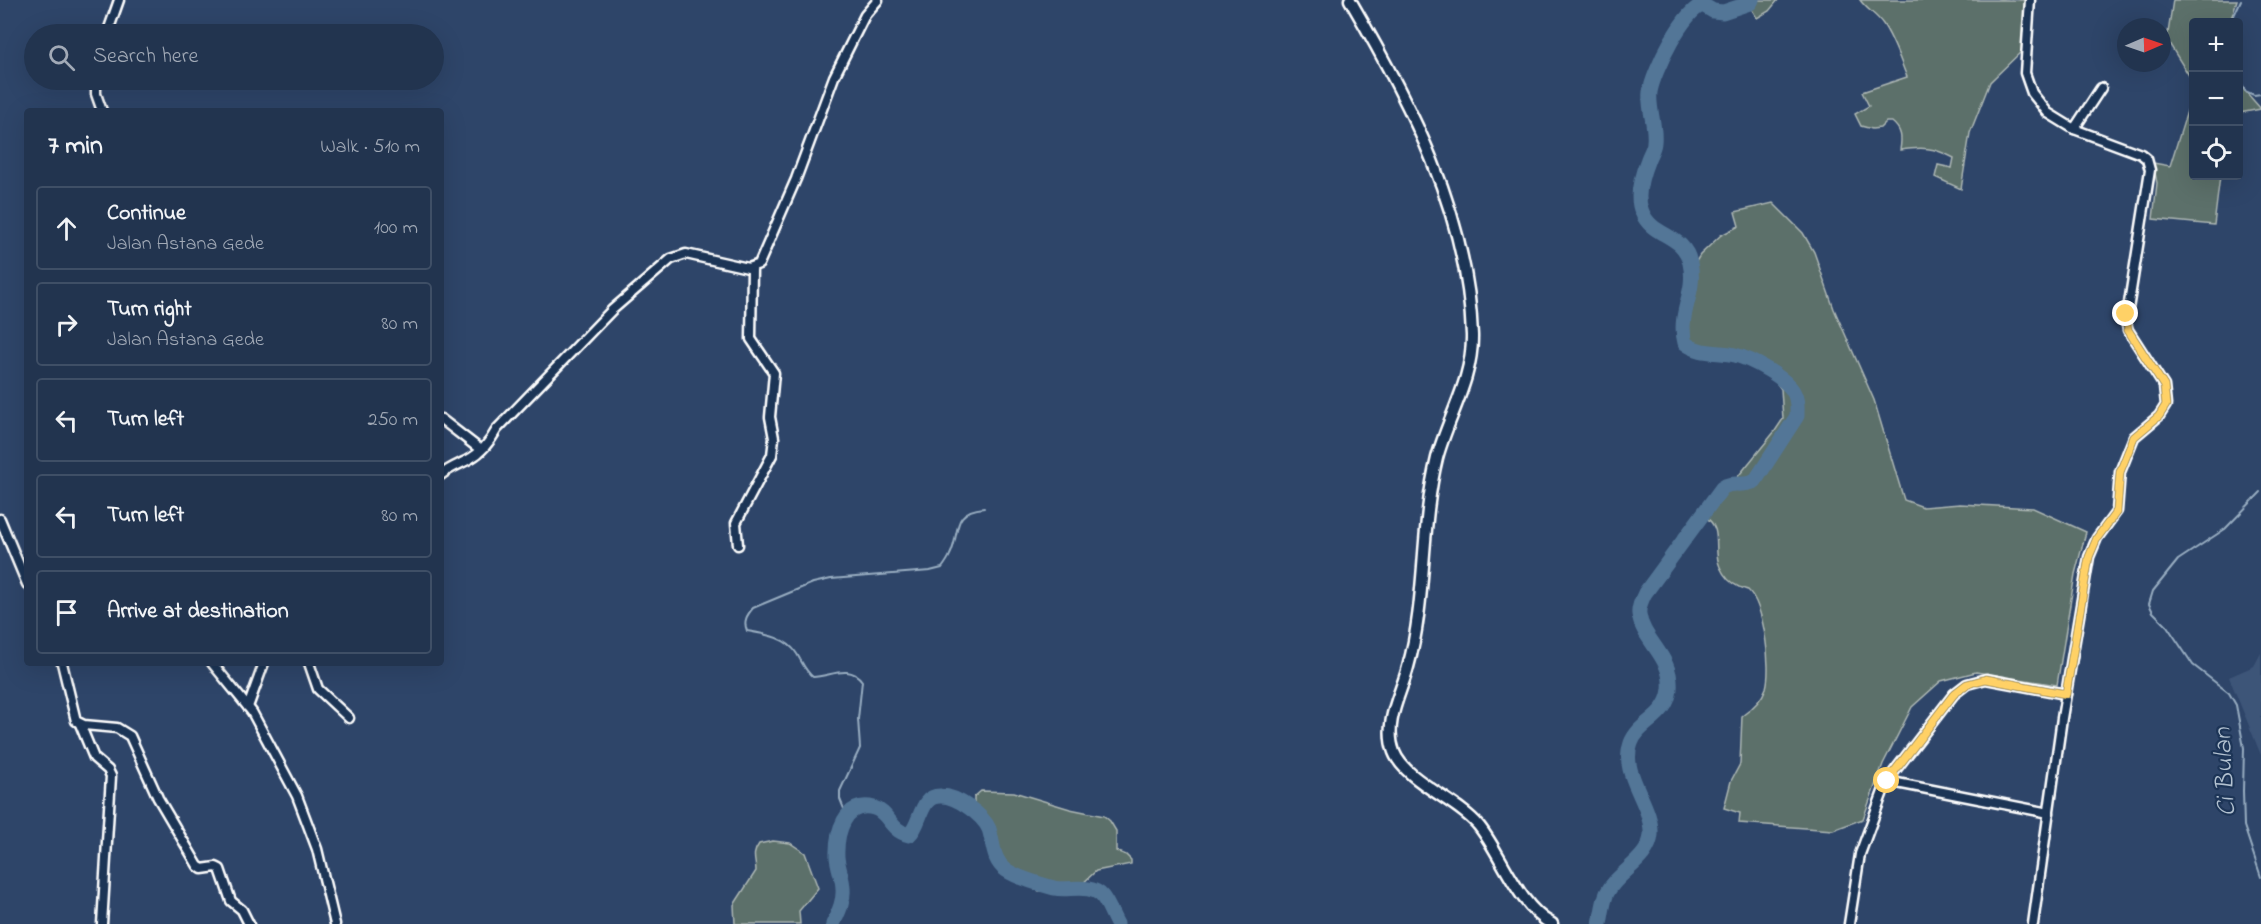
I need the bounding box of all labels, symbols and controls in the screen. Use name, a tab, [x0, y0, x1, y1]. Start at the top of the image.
north arrow	[2117, 18, 2171, 72]
map controls	[2189, 18, 2243, 180]
button: +	[2189, 18, 2243, 72]
search box	[24, 24, 444, 90]
icon: search	[45, 41, 78, 74]
text: Search here	[93, 41, 198, 73]
button: −	[2189, 72, 2243, 126]
button: locate	[2189, 126, 2243, 180]
text: 7 min	[48, 128, 103, 166]
text: Walk · 510 m	[320, 133, 420, 162]
text: Continue	[107, 198, 186, 230]
icon: ahead	[50, 212, 83, 245]
text: 100 m	[374, 214, 418, 243]
text: Jalan Astana Gede	[107, 230, 264, 259]
text: Turn right	[107, 294, 192, 326]
route end	[2112, 300, 2138, 326]
icon: right	[50, 308, 83, 341]
text: 80 m	[381, 310, 418, 339]
text: Jalan Astana Gede	[107, 326, 264, 355]
icon: left	[50, 404, 83, 437]
text: Turn left	[107, 404, 184, 436]
text: 250 m	[367, 406, 418, 435]
icon: left	[50, 500, 83, 533]
text: Turn left	[107, 500, 184, 532]
text: 80 m	[381, 502, 418, 531]
icon: arrive	[50, 596, 83, 629]
text: Arrive at destination	[107, 596, 289, 628]
water label: Ci Bulan	[2205, 725, 2247, 817]
route start	[1873, 767, 1899, 793]

